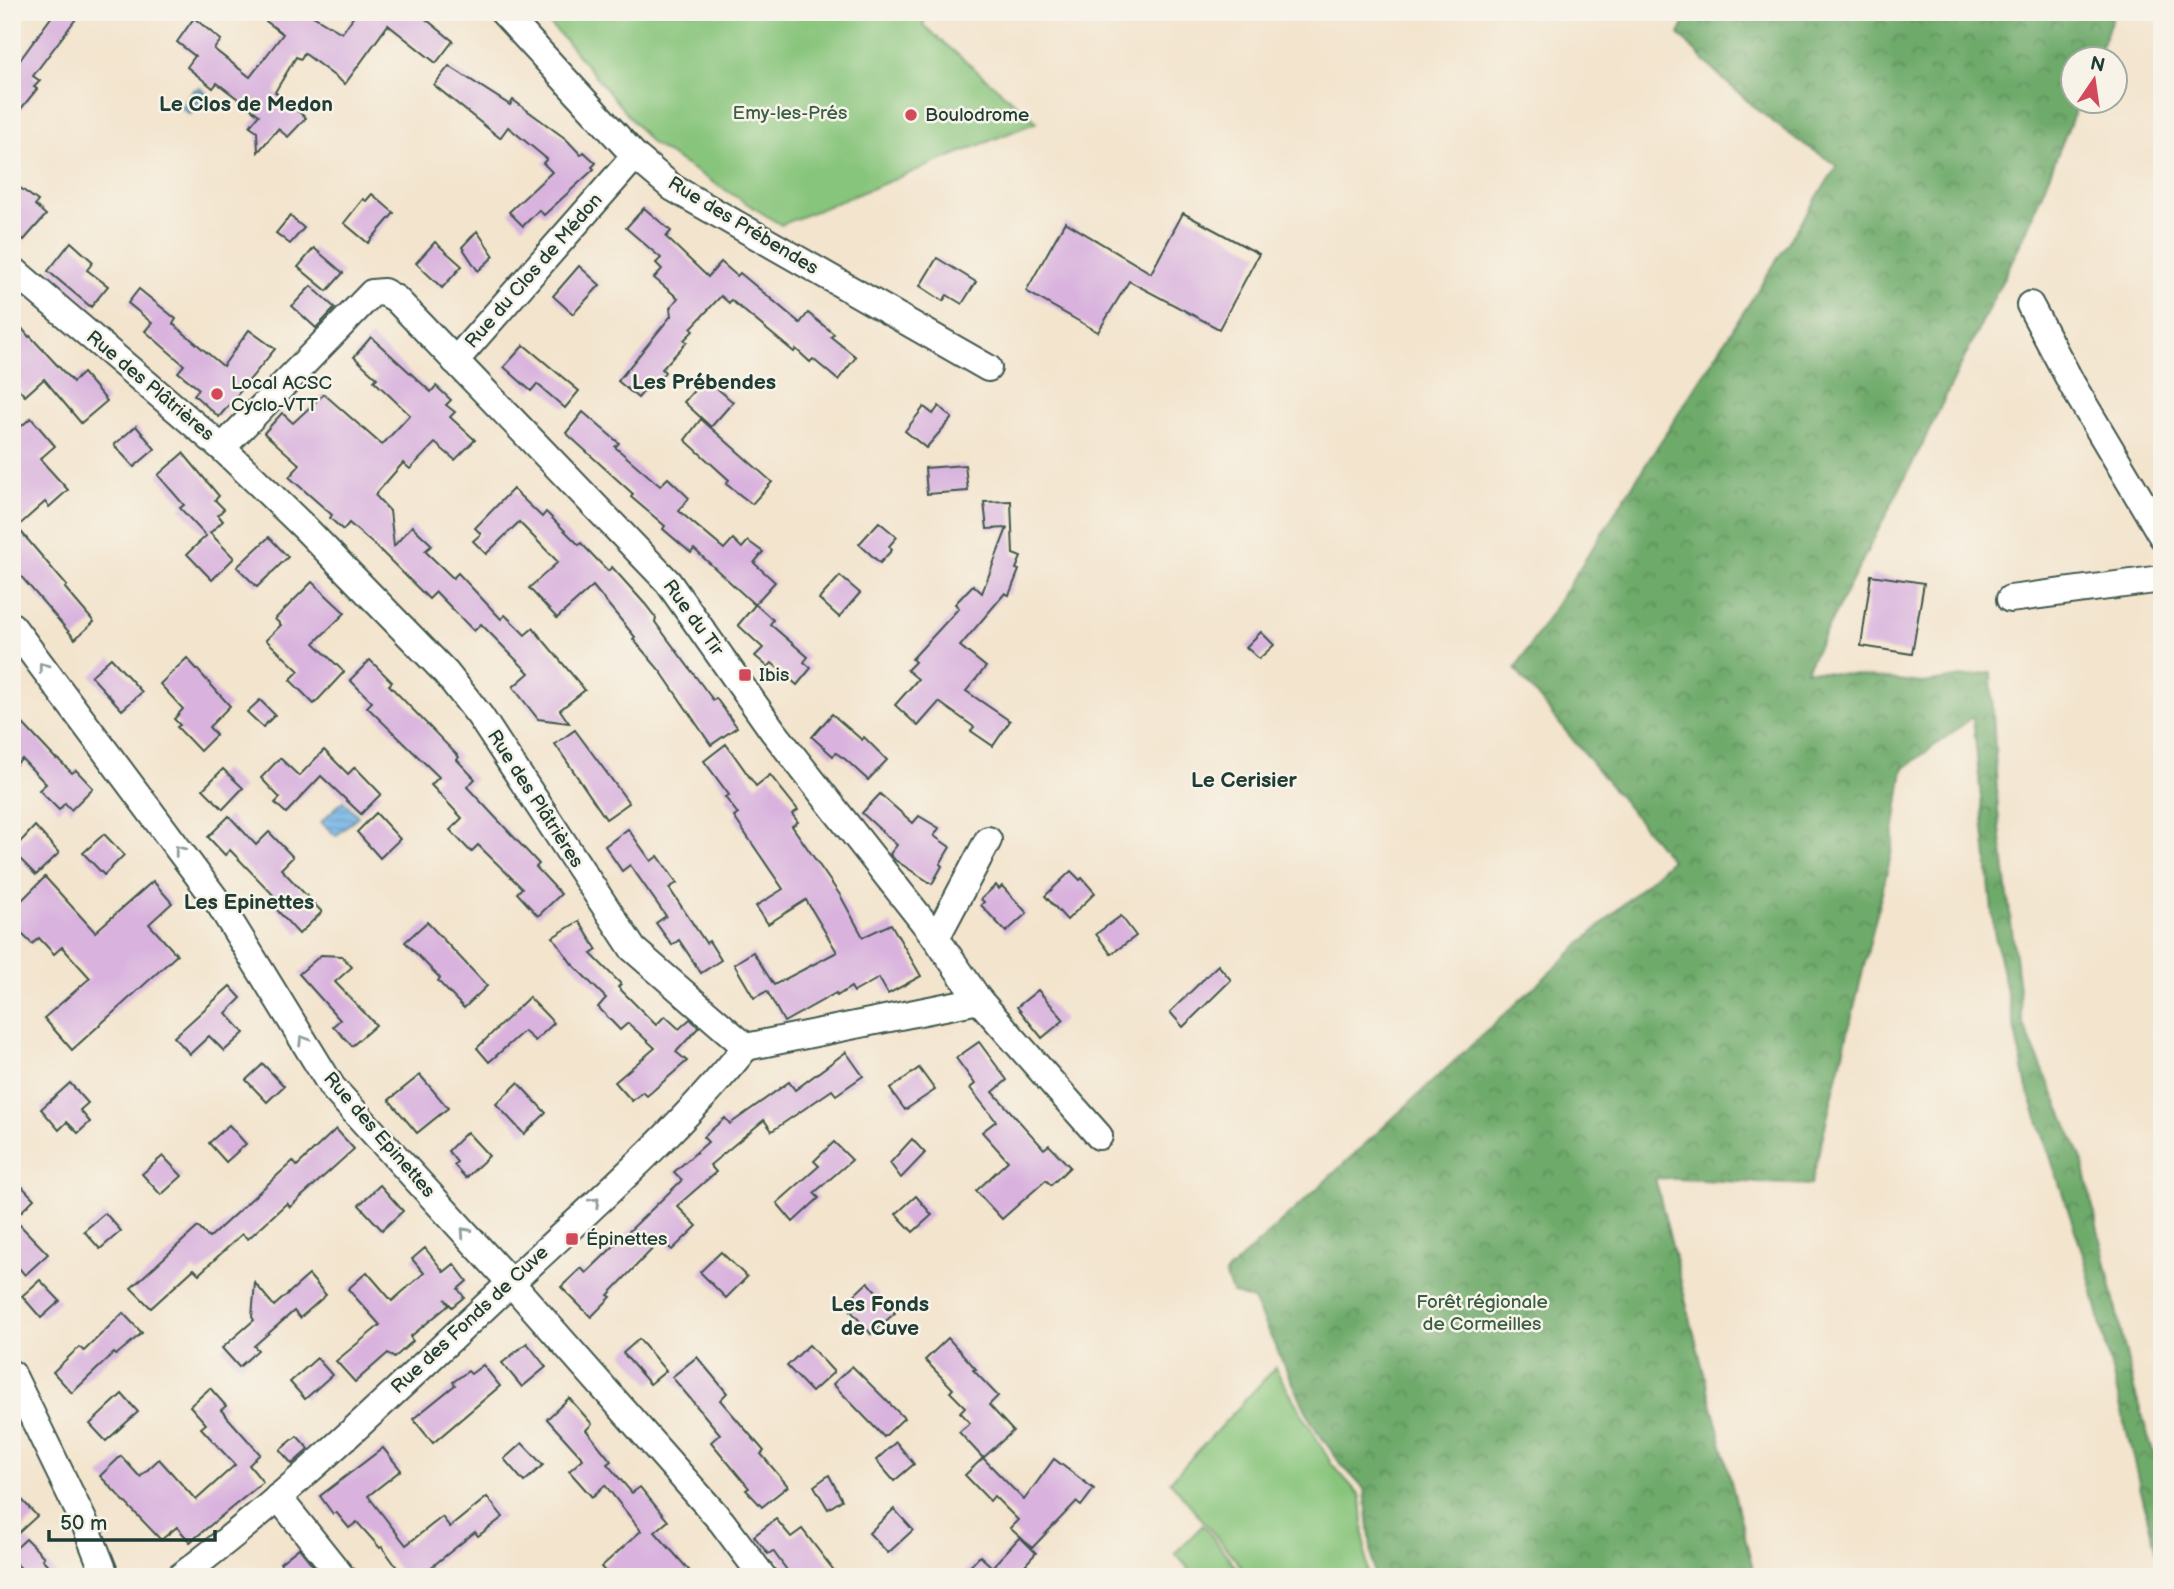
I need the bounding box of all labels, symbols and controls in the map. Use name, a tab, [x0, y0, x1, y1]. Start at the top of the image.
north arrow	[2058, 46, 2128, 116]
text: N	[2088, 52, 2107, 78]
district label: Le Clos de Medon	[159, 92, 333, 117]
park label: Emy-les-Prés	[733, 102, 847, 125]
place label: Boulodrome	[925, 104, 1029, 127]
marker: Boulodrome	[903, 107, 919, 123]
street label: Rue des Prébendes	[664, 172, 822, 280]
street label: Rue du Clos de Médon	[461, 189, 607, 353]
street label: Rue des Plâtrières	[81, 326, 219, 446]
district label: Les Prébendes	[632, 370, 776, 395]
place label: Local ACSC Cyclo-VTT	[231, 372, 332, 417]
marker: Local ACSC Cyclo-VTT	[209, 386, 225, 402]
street label: Rue du Tir	[658, 575, 729, 661]
one-way arrow	[38, 662, 51, 675]
place label: Ibis	[759, 664, 789, 687]
marker: Ibis	[737, 667, 753, 683]
street label: Rue des Plâtrières	[482, 726, 588, 872]
district label: Le Cerisier	[1191, 768, 1298, 793]
one-way arrow	[174, 845, 187, 857]
district label: Les Epinettes	[184, 890, 314, 915]
one-way arrow	[298, 1034, 311, 1047]
street label: Rue des Epinettes	[318, 1067, 440, 1203]
one-way arrow	[587, 1197, 600, 1210]
one-way arrow	[460, 1227, 473, 1240]
place label: Épinettes	[586, 1227, 667, 1251]
marker: Épinettes	[564, 1231, 580, 1247]
street label: Rue des Fonds de Cuve	[387, 1241, 553, 1399]
park label: Forêt régionale de Cormeilles	[1416, 1291, 1548, 1336]
district label: Les Fonds de Cuve	[831, 1292, 929, 1341]
scale bar	[49, 1498, 215, 1542]
text: 50 m	[60, 1511, 107, 1536]

